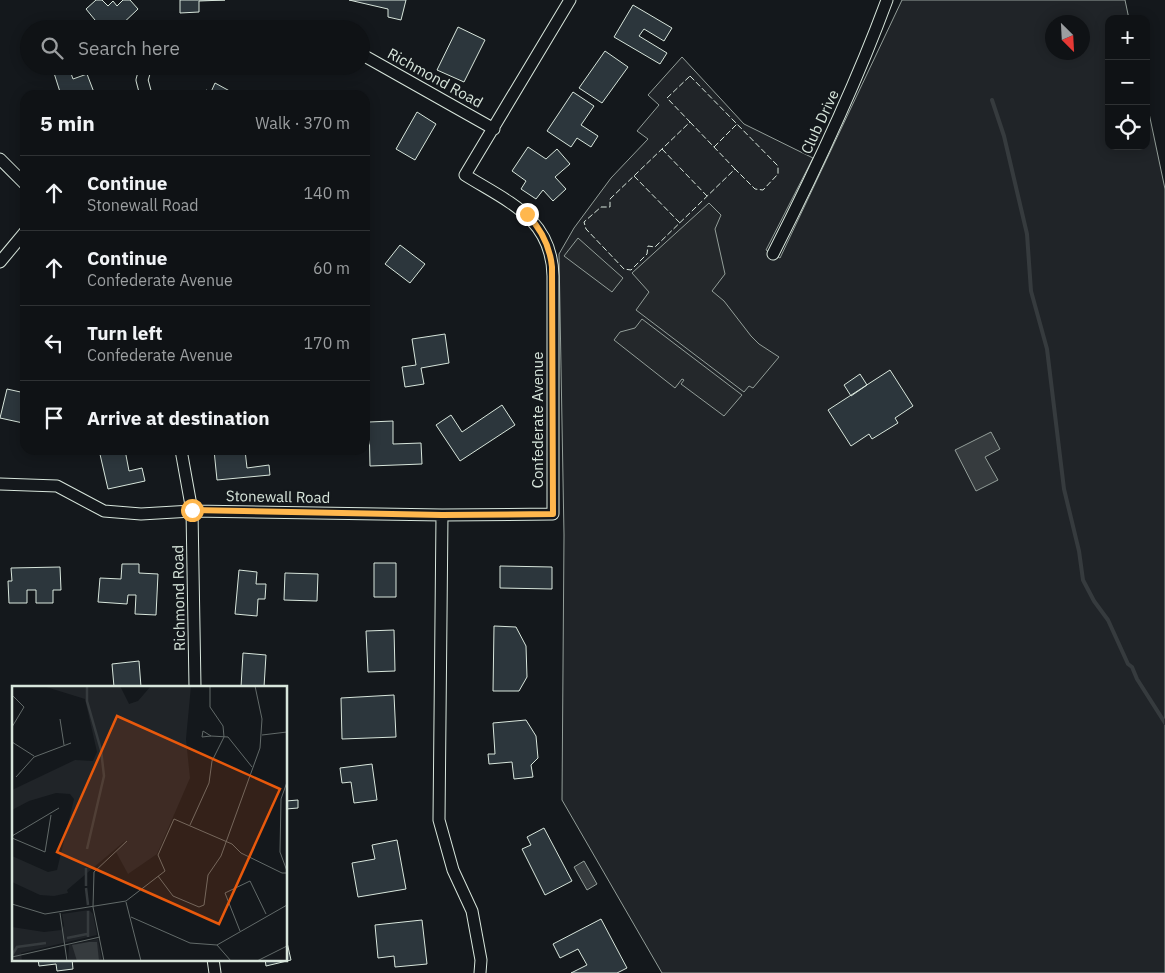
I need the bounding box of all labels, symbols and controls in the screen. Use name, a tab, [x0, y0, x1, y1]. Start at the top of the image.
north arrow	[1045, 15, 1090, 60]
map controls	[1105, 15, 1150, 150]
button: +	[1105, 15, 1150, 60]
search box	[20, 20, 370, 75]
icon: search	[38, 34, 66, 62]
text: Search here	[78, 36, 180, 60]
street label: Richmond Road	[384, 44, 486, 112]
button: −	[1105, 60, 1150, 105]
street label: Club Drive	[796, 87, 843, 157]
button: locate	[1105, 105, 1150, 150]
text: 5 min	[40, 109, 95, 137]
text: Walk · 370 m	[255, 113, 350, 133]
text: Continue	[87, 171, 167, 195]
icon: ahead	[40, 179, 68, 207]
text: 140 m	[303, 183, 350, 203]
text: Stonewall Road	[87, 195, 198, 215]
route end	[516, 203, 539, 226]
text: Continue	[87, 246, 167, 270]
icon: ahead	[40, 254, 68, 282]
text: 60 m	[313, 258, 350, 278]
text: Confederate Avenue	[87, 270, 233, 290]
text: Turn left	[87, 321, 163, 345]
icon: left	[40, 329, 68, 357]
text: 170 m	[303, 333, 350, 353]
text: Confederate Avenue	[87, 345, 233, 365]
street label: Confederate Avenue	[528, 352, 547, 488]
icon: arrive	[40, 404, 68, 432]
text: Arrive at destination	[87, 406, 270, 430]
street label: Stonewall Road	[226, 486, 330, 507]
route start	[181, 499, 204, 522]
street label: Richmond Road	[168, 545, 189, 651]
inset map	[12, 686, 288, 960]

